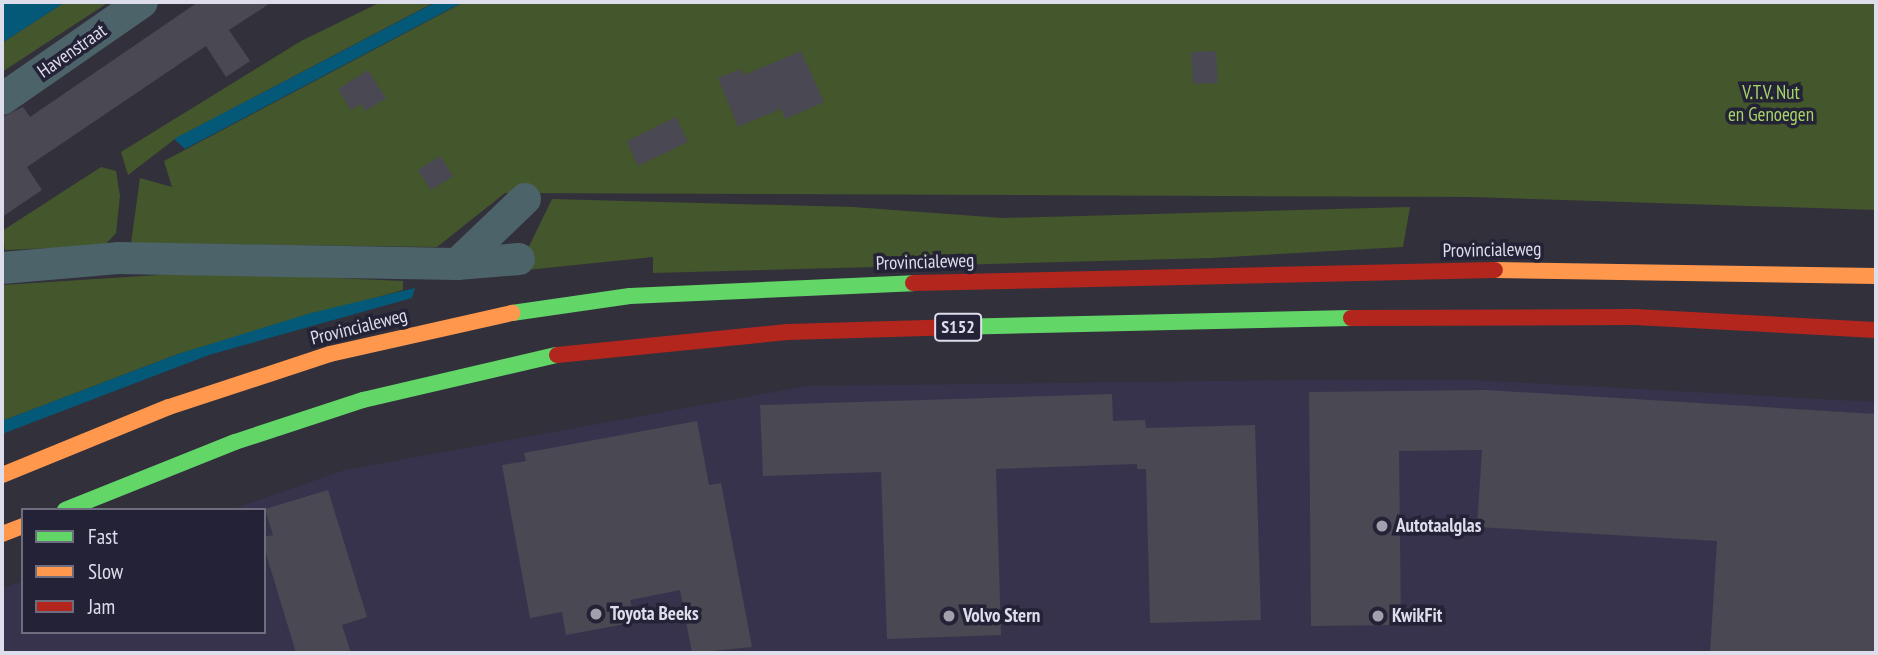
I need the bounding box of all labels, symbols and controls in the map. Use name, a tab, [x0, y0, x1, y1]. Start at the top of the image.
street label: Havenstraat	[33, 19, 111, 83]
park label: V.T.V. Nut en Genoegen	[1728, 82, 1814, 126]
street label: Provincialeweg	[1442, 238, 1542, 262]
street label: Provincialeweg	[875, 249, 975, 275]
street label: Provincialeweg	[308, 304, 410, 350]
road number: S152	[934, 312, 982, 342]
legend	[21, 508, 266, 634]
place label: Autotaalglas	[1396, 515, 1481, 537]
marker: Autotaalglas	[1374, 518, 1390, 534]
text: Fast	[88, 523, 118, 550]
text: Slow	[88, 558, 123, 585]
text: Jam	[88, 593, 115, 620]
place label: Toyota Beeks	[610, 603, 699, 625]
place label: Volvo Stern	[963, 605, 1040, 627]
place label: KwikFit	[1392, 605, 1442, 627]
marker: Toyota Beeks	[588, 606, 604, 622]
marker: Volvo Stern	[941, 608, 957, 624]
marker: KwikFit	[1370, 608, 1386, 624]

